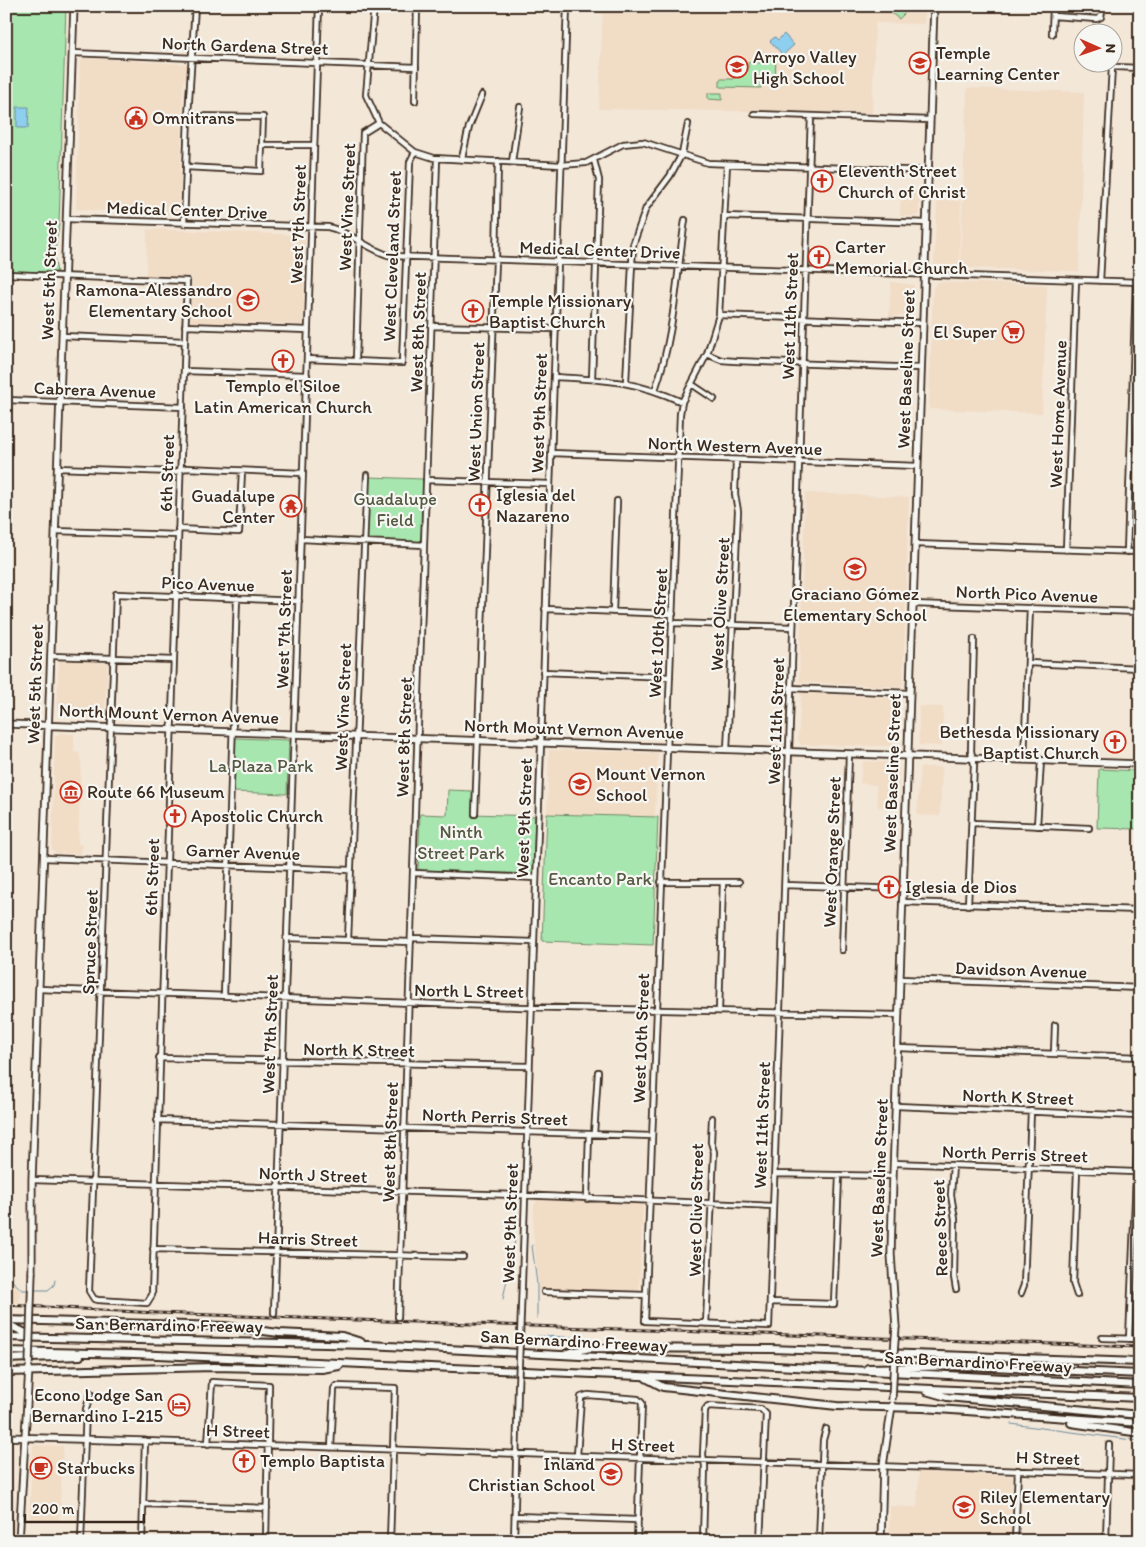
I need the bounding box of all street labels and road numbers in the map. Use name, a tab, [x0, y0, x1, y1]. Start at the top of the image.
street label: North Gardena Street	[161, 32, 329, 60]
street label: West Vine Street	[334, 142, 360, 271]
street label: West 7th Street	[285, 164, 311, 284]
street label: West Cleveland Street	[378, 170, 406, 342]
street label: Medical Center Drive	[106, 196, 268, 224]
street label: West 5th Street	[36, 219, 62, 340]
street label: Medical Center Drive	[519, 236, 681, 264]
street label: West 11th Street	[777, 252, 803, 380]
street label: West 8th Street	[405, 271, 431, 393]
street label: West Baseline Street	[892, 289, 920, 449]
street label: West Home Avenue	[1044, 340, 1072, 488]
street label: West Union Street	[463, 341, 489, 482]
street label: West 9th Street	[526, 352, 552, 473]
street label: Cabrera Avenue	[33, 377, 157, 403]
street label: North Western Avenue	[647, 432, 823, 460]
street label: 6th Street	[155, 434, 179, 512]
street label: West Olive Street	[706, 536, 734, 671]
street label: West 10th Street	[644, 567, 672, 698]
street label: West 7th Street	[271, 569, 297, 689]
street label: Pico Avenue	[161, 571, 255, 597]
street label: North Pico Avenue	[955, 581, 1099, 607]
street label: West 5th Street	[22, 623, 48, 744]
street label: West Vine Street	[330, 642, 356, 771]
street label: West 11th Street	[763, 657, 789, 785]
street label: West 8th Street	[391, 676, 417, 798]
street label: West Baseline Street	[878, 693, 906, 853]
street label: North Mount Vernon Avenue	[59, 699, 279, 729]
street label: North Mount Vernon Avenue	[464, 714, 684, 744]
street label: West 9th Street	[511, 757, 537, 878]
street label: West Orange Street	[818, 776, 846, 928]
street label: 6th Street	[140, 838, 164, 916]
street label: Garner Avenue	[185, 839, 301, 865]
street label: Spruce Street	[77, 889, 103, 995]
street label: Davidson Avenue	[954, 957, 1088, 983]
street label: West 10th Street	[628, 972, 654, 1103]
street label: West 7th Street	[257, 974, 283, 1094]
street label: North L Street	[414, 979, 524, 1003]
street label: North K Street	[303, 1038, 415, 1062]
street label: West 11th Street	[749, 1061, 775, 1189]
street label: West 8th Street	[377, 1081, 403, 1203]
street label: North K Street	[962, 1084, 1074, 1110]
street label: West Baseline Street	[865, 1098, 893, 1258]
street label: North Perris Street	[422, 1103, 569, 1131]
street label: North Perris Street	[942, 1140, 1089, 1168]
street label: West Olive Street	[684, 1143, 708, 1277]
street label: North J Street	[258, 1162, 368, 1188]
street label: West 9th Street	[497, 1162, 523, 1283]
street label: Reece Street	[927, 1179, 953, 1277]
street label: Harris Street	[258, 1226, 359, 1252]
street label: San Bernardino Freeway	[75, 1312, 264, 1338]
street label: San Bernardino Freeway	[480, 1325, 669, 1357]
street label: San Bernardino Freeway	[884, 1346, 1073, 1378]
street label: H Street	[206, 1419, 271, 1443]
street label: H Street	[611, 1433, 676, 1457]
street label: H Street	[1016, 1446, 1081, 1470]

